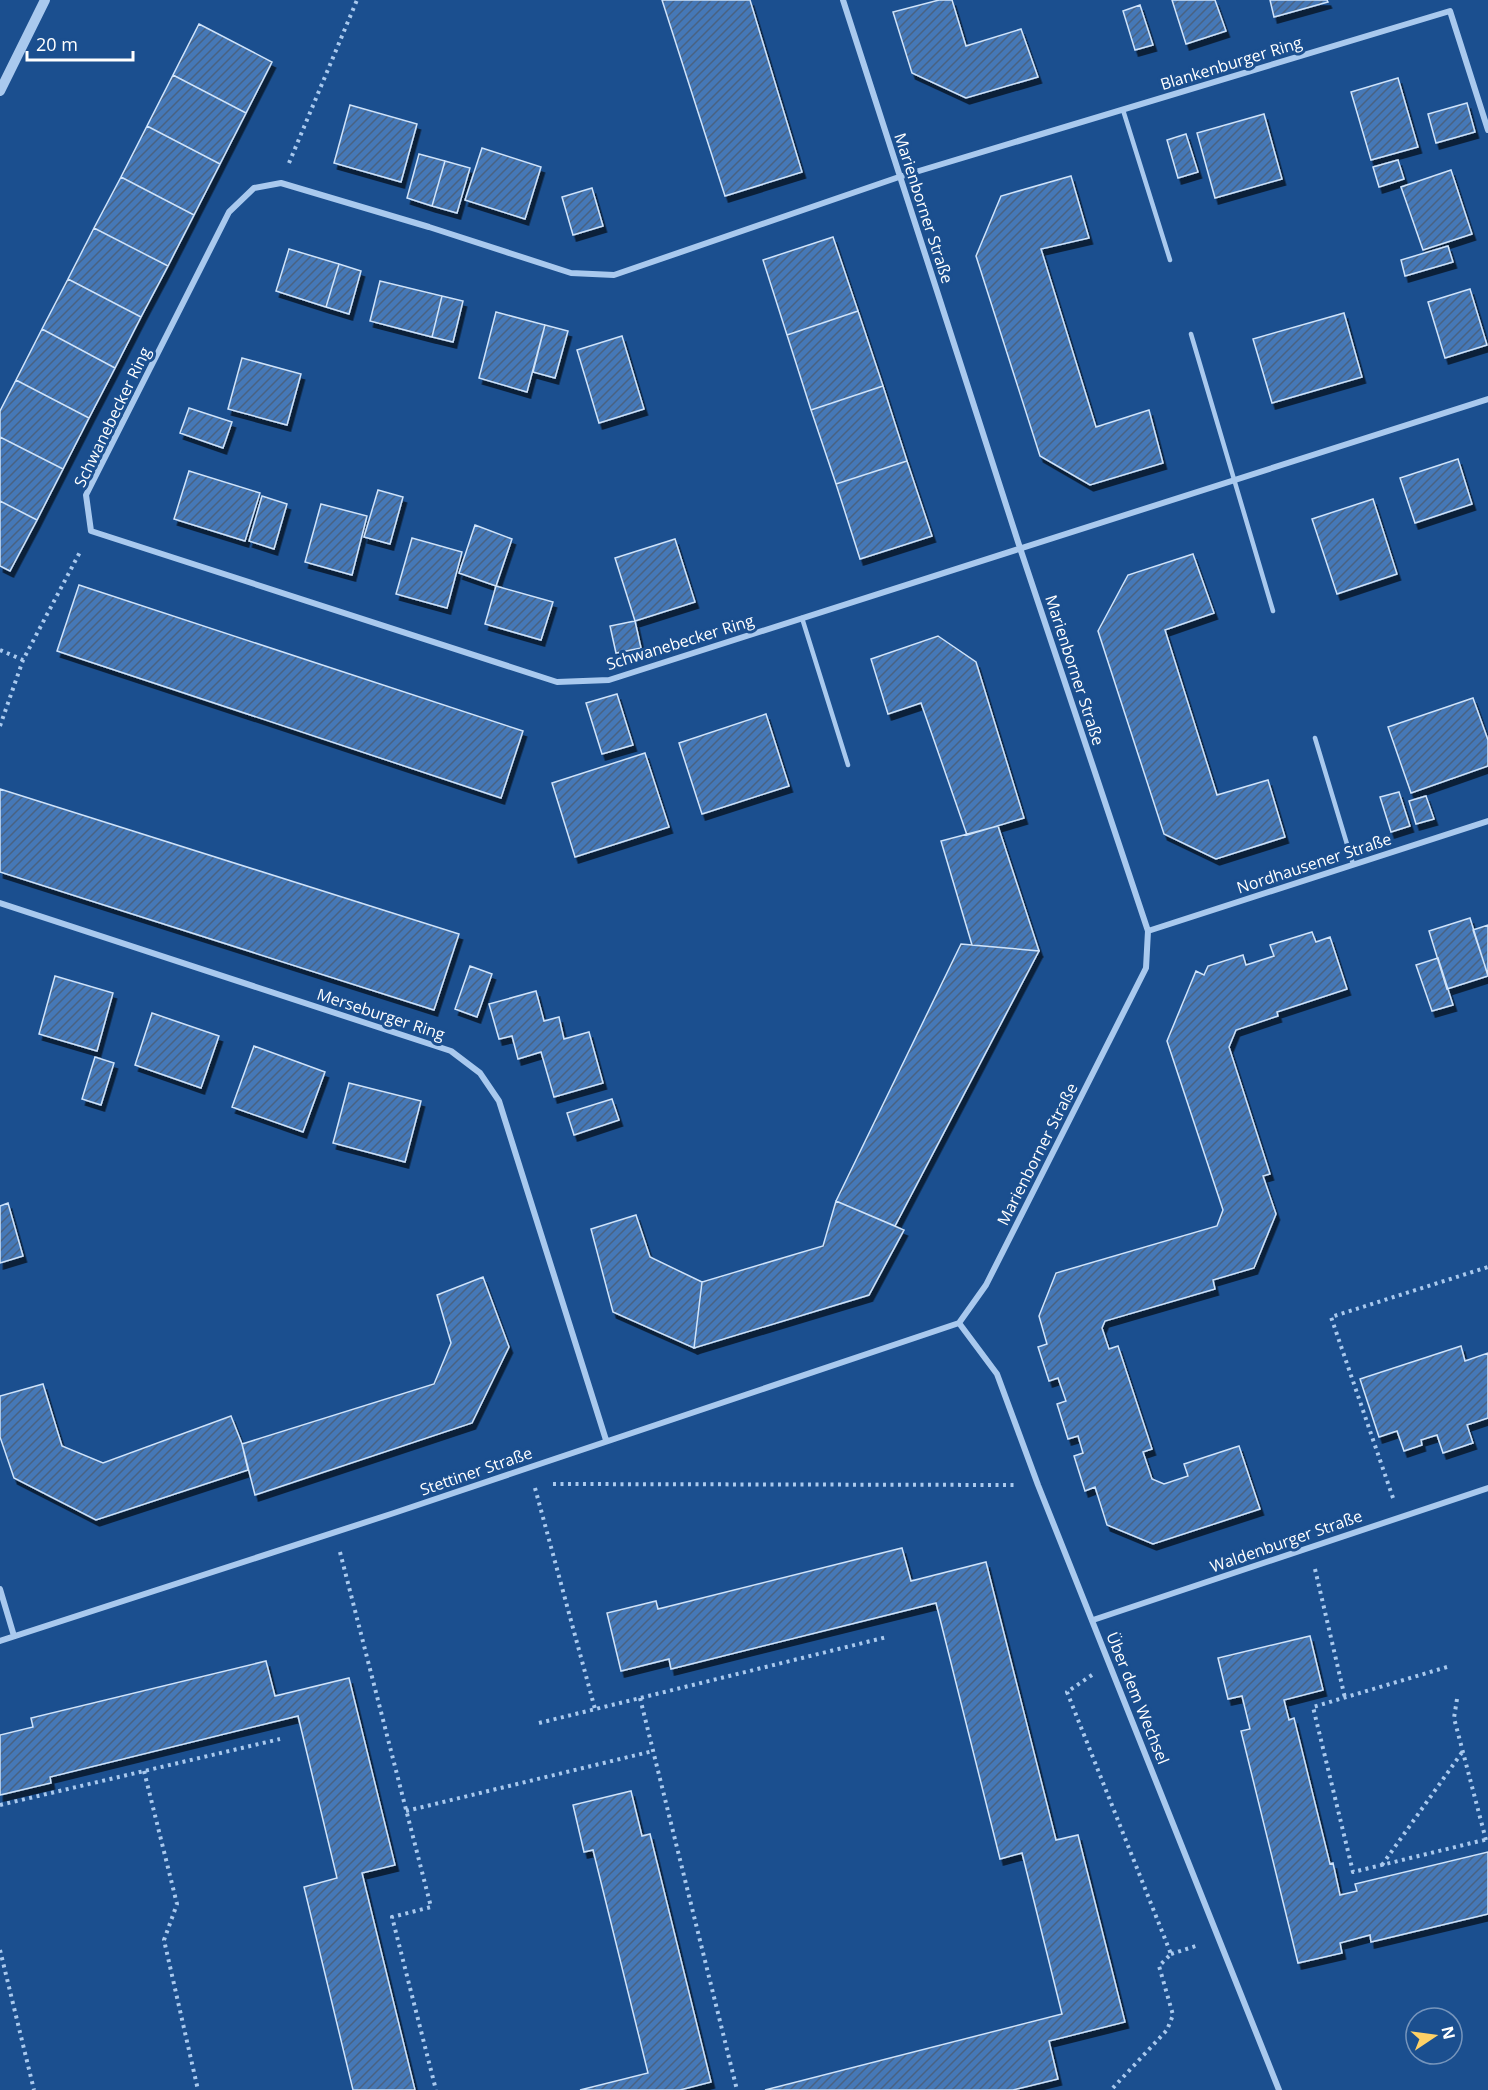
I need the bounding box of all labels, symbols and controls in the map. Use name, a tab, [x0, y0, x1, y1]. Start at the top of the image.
scale bar	[27, 24, 134, 62]
street label: Blankenburger Ring	[1157, 31, 1305, 95]
text: 20 m	[36, 32, 78, 56]
street label: Marienborner Straße	[889, 130, 959, 286]
street label: Schwanebecker Ring	[69, 343, 156, 491]
street label: Marienborner Straße	[1040, 592, 1110, 748]
street label: Schwanebecker Ring	[603, 609, 757, 675]
street label: Nordhausener Straße	[1234, 828, 1394, 898]
street label: Merseburger Ring	[314, 983, 448, 1045]
street label: Marienborner Straße	[992, 1079, 1082, 1229]
street label: Stettiner Straße	[417, 1442, 535, 1500]
street label: Waldenburger Straße	[1207, 1505, 1365, 1577]
street label: Über dem Wechsel	[1101, 1629, 1175, 1767]
north arrow	[1404, 2006, 1464, 2066]
text: N	[1436, 2024, 1461, 2041]

